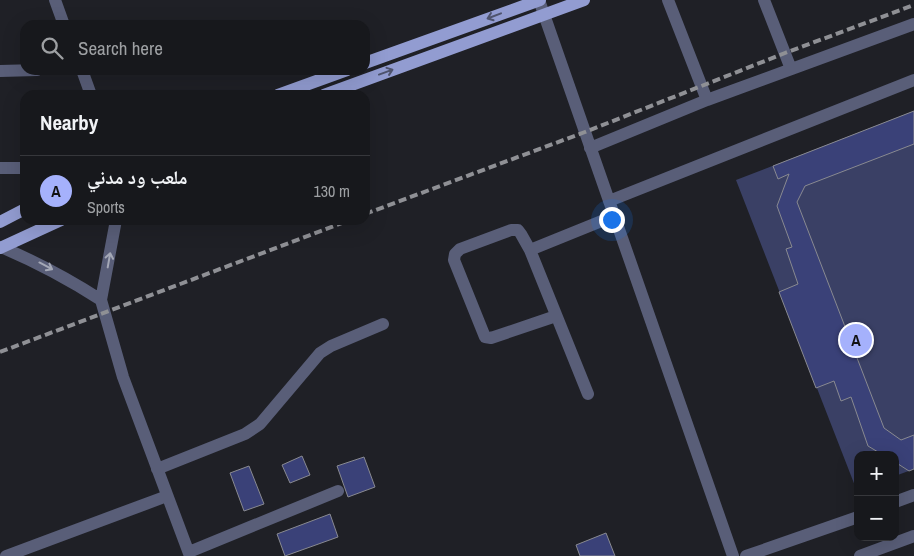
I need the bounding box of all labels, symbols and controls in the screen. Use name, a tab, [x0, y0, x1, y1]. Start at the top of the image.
one-way arrow	[486, 12, 502, 21]
search box	[20, 20, 370, 75]
icon: search	[38, 34, 66, 62]
text: Search here	[78, 35, 163, 61]
one-way arrow	[378, 67, 393, 76]
text: Nearby	[40, 108, 98, 137]
text: ملعب ود مدني	[87, 164, 188, 190]
text: A	[51, 180, 61, 202]
text: 130 m	[314, 180, 350, 202]
text: Sports	[87, 196, 125, 218]
your location	[599, 207, 625, 233]
one-way arrow	[104, 252, 114, 268]
one-way arrow	[38, 261, 53, 271]
pin: A	[840, 321, 872, 359]
map controls	[854, 451, 899, 541]
button: +	[854, 451, 899, 496]
button: −	[854, 496, 899, 541]

